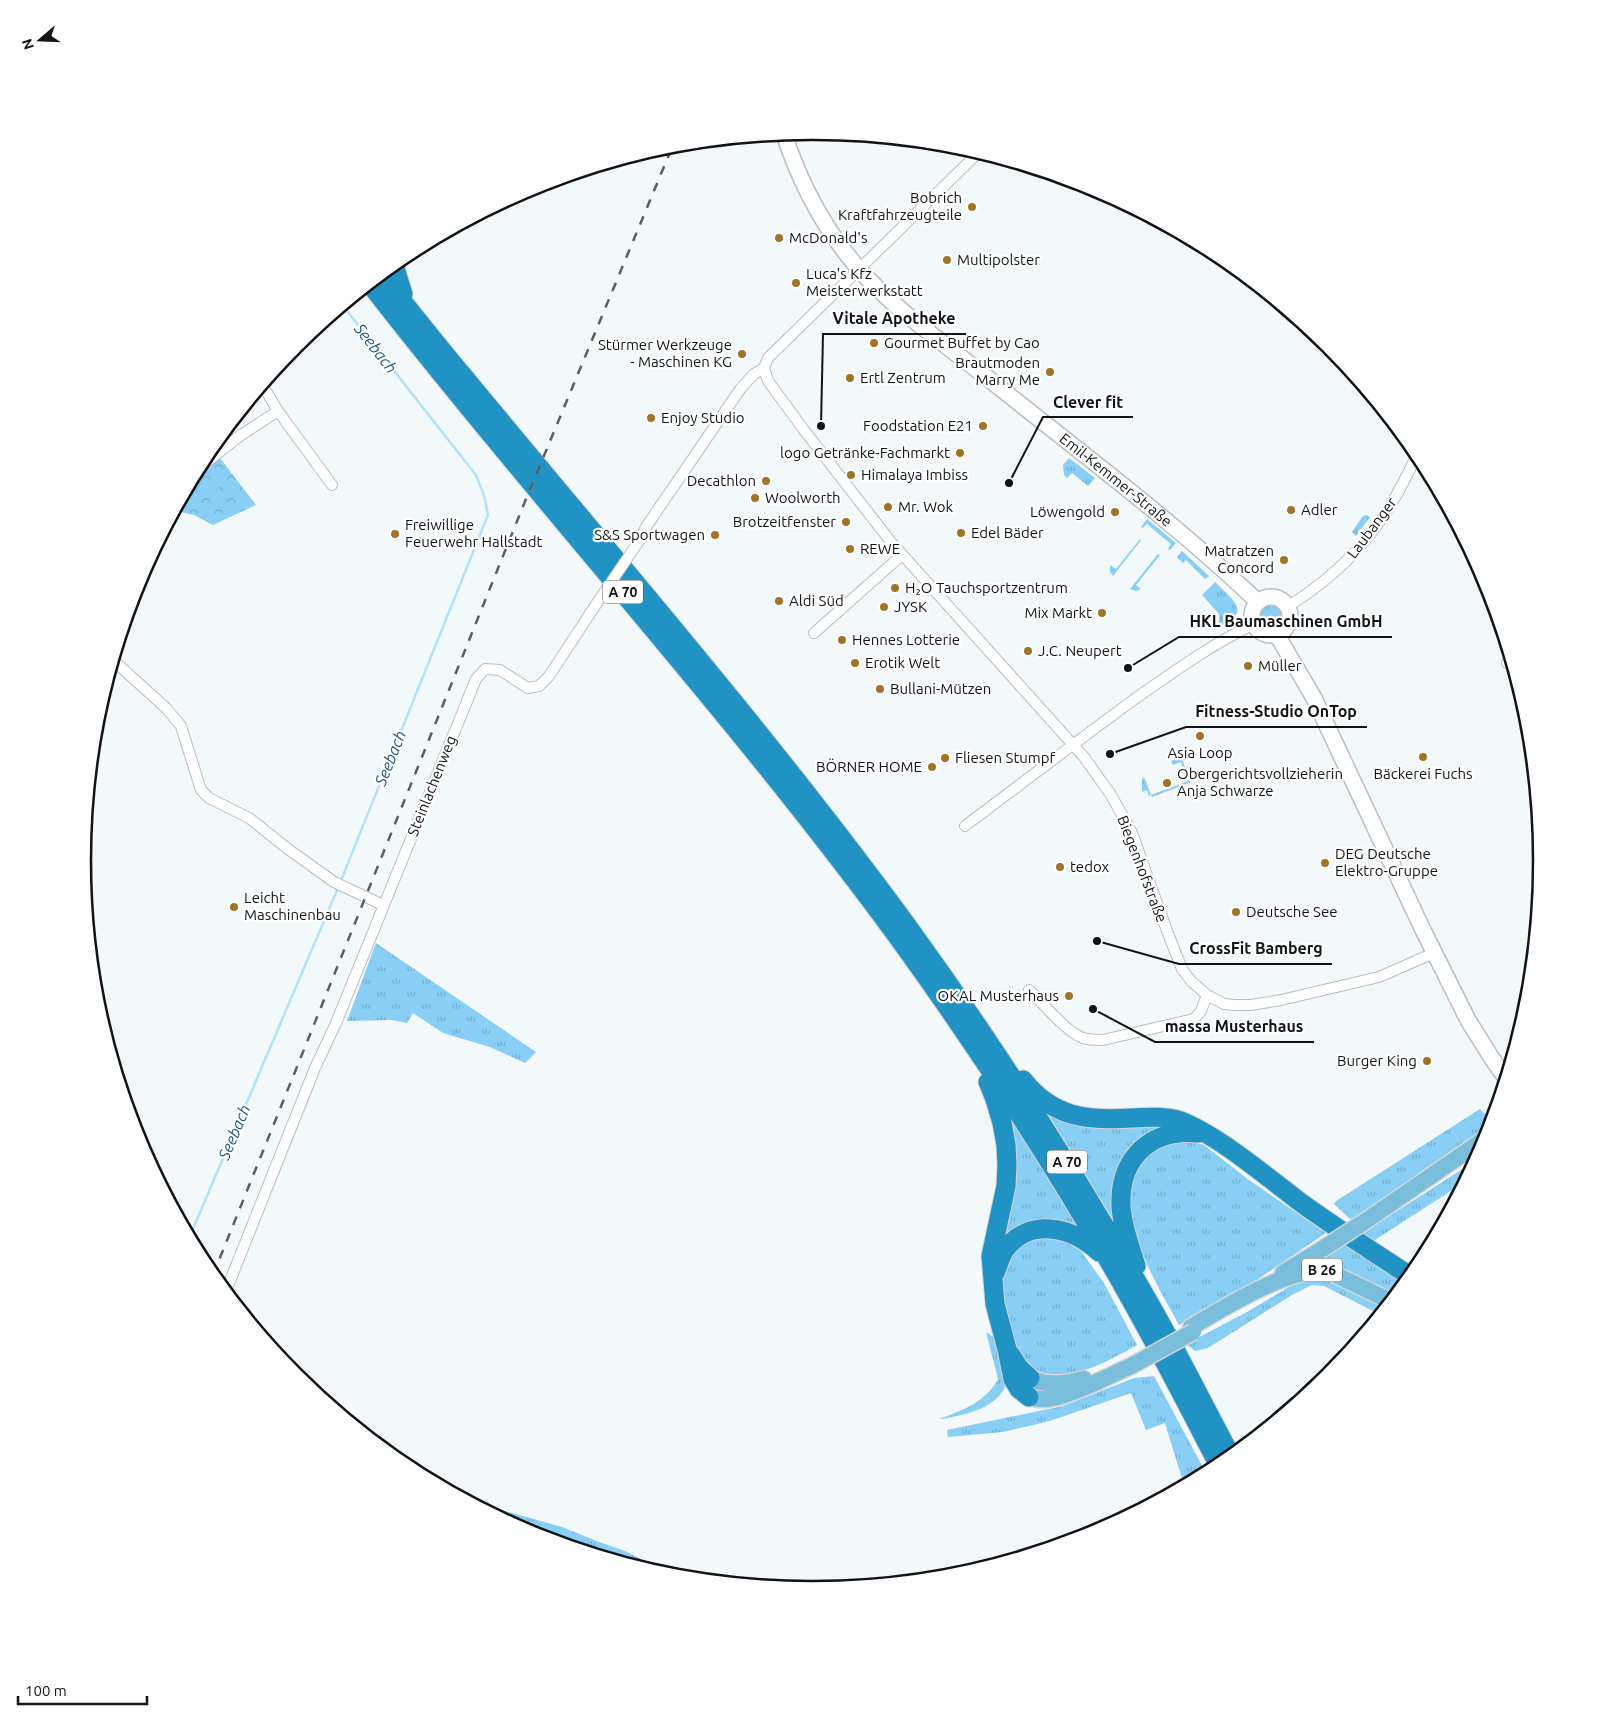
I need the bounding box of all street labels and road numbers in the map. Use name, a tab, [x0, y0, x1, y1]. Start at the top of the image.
street label: Emil-Kemmer-Straße	[1056, 429, 1176, 530]
street label: Laubanger	[1343, 494, 1400, 561]
road number: A 70	[603, 580, 643, 604]
street label: Steinlachenweg	[404, 733, 459, 839]
street label: Biegenhofstraße	[1114, 813, 1171, 925]
road number: A 70	[1047, 1150, 1087, 1174]
road number: B 26	[1302, 1258, 1342, 1282]

